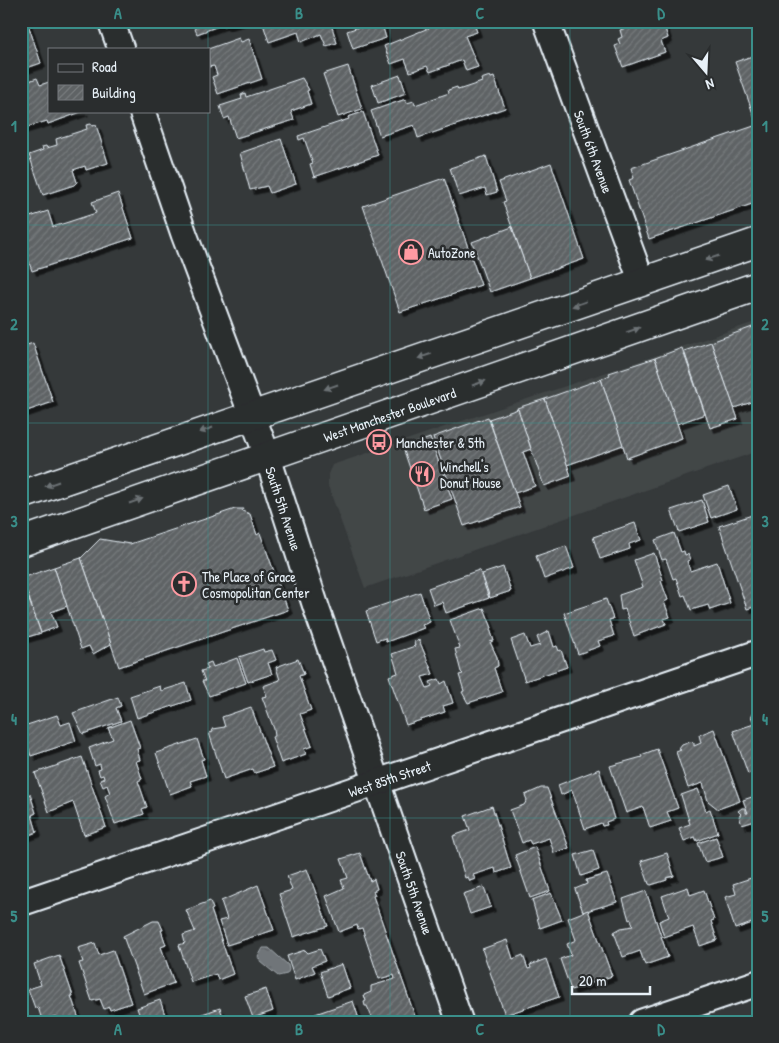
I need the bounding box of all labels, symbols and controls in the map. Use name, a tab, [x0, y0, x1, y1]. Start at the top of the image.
text: A	[114, 2, 122, 24]
text: B	[295, 2, 303, 24]
text: C	[476, 2, 485, 24]
text: D	[657, 2, 665, 24]
legend	[48, 48, 210, 112]
north arrow	[682, 48, 732, 98]
text: Road	[92, 56, 117, 77]
text: N	[703, 75, 717, 95]
text: Building	[92, 82, 136, 103]
street label: South 6th Avenue	[570, 107, 618, 196]
text: 1	[11, 115, 17, 137]
text: 1	[762, 115, 768, 137]
shop icon: AutoZone	[398, 239, 424, 265]
place label: AutoZone	[428, 243, 476, 262]
one-way arrow	[704, 255, 719, 262]
one-way arrow	[571, 300, 586, 308]
text: 2	[10, 313, 18, 335]
text: 2	[761, 313, 769, 335]
one-way arrow	[625, 326, 640, 333]
one-way arrow	[417, 352, 432, 360]
one-way arrow	[472, 378, 487, 386]
street label: West Manchester Boulevard	[321, 382, 459, 446]
one-way arrow	[324, 384, 339, 391]
one-way arrow	[198, 427, 213, 434]
bus stop icon: Manchester & 5th	[366, 429, 392, 455]
place label: Manchester & 5th	[396, 433, 485, 452]
place label: Winchell's Donut House	[440, 457, 501, 492]
restaurant icon: Winchell's Donut House	[409, 461, 435, 487]
street label: South 5th Avenue	[262, 464, 307, 553]
one-way arrow	[45, 481, 60, 488]
one-way arrow	[128, 497, 143, 505]
text: 3	[10, 510, 18, 532]
text: 3	[761, 510, 769, 532]
place label: The Place of Grace Cosmopolitan Center	[202, 567, 310, 603]
church icon: The Place of Grace Cosmopolitan Center	[171, 571, 197, 597]
text: 4	[11, 708, 17, 730]
text: 4	[762, 708, 768, 730]
street label: West 85th Street	[345, 755, 433, 801]
street label: South 5th Avenue	[392, 848, 438, 937]
text: 5	[11, 905, 18, 927]
text: 5	[762, 905, 769, 927]
scale bar	[572, 963, 649, 995]
text: 20 m	[579, 970, 606, 991]
text: A	[114, 1018, 122, 1040]
text: B	[295, 1018, 303, 1040]
text: C	[476, 1018, 485, 1040]
text: D	[657, 1018, 665, 1040]

